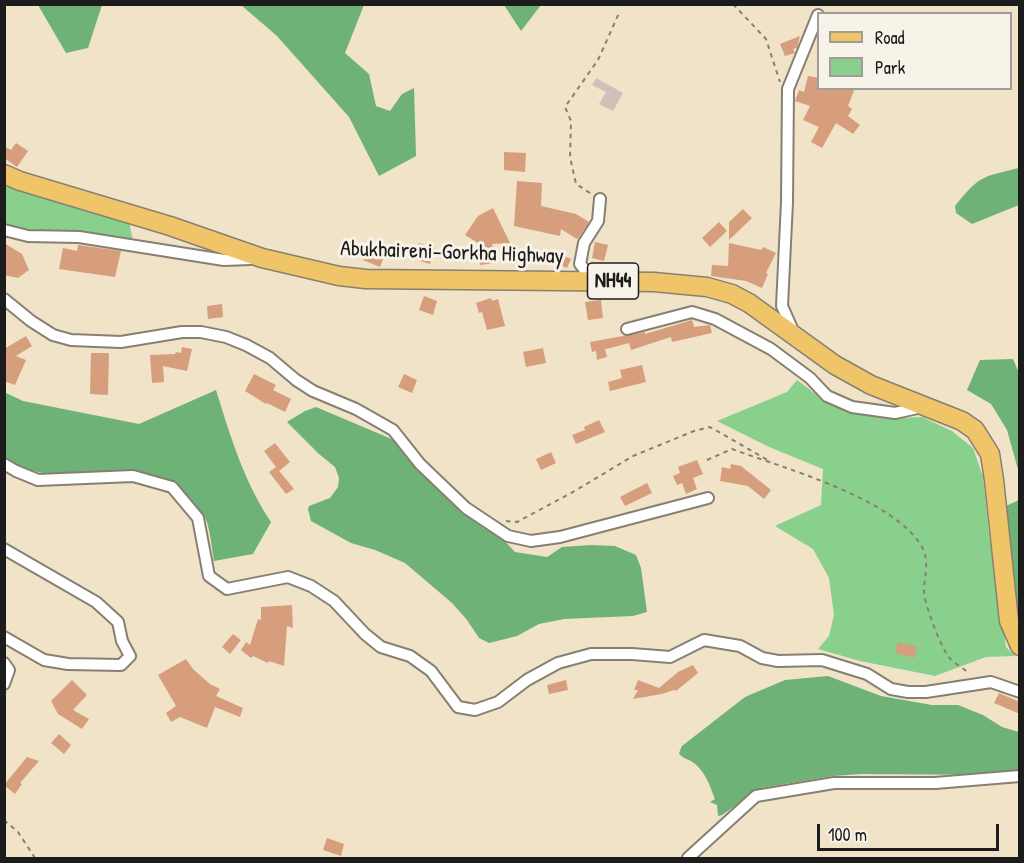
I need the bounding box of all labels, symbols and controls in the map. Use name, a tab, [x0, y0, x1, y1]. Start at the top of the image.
legend	[817, 12, 1012, 90]
text: Road	[875, 25, 905, 50]
text: Park	[875, 55, 905, 80]
street label: Abukhaireni-Gorkha Highway	[340, 236, 564, 270]
road number: NH44	[588, 263, 638, 299]
scale bar	[820, 812, 1002, 850]
text: 100 m	[828, 822, 867, 847]

